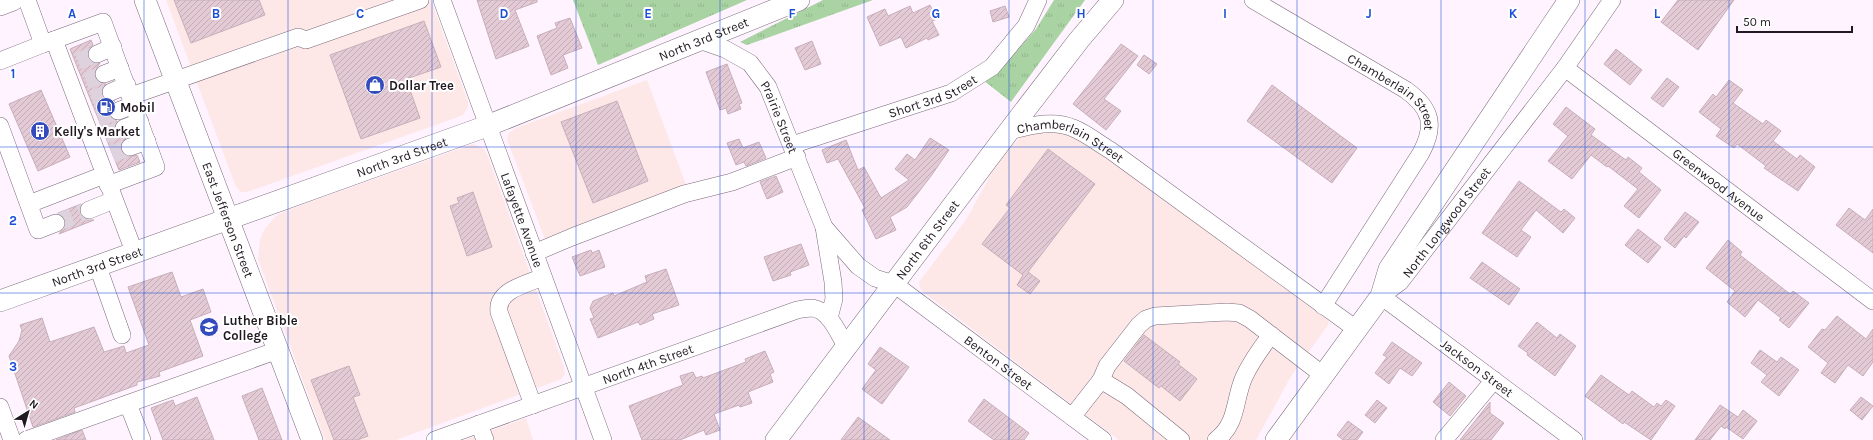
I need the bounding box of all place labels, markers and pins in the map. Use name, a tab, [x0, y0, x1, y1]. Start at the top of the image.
shop icon: Dollar Tree	[364, 74, 386, 96]
place label: Dollar Tree	[389, 78, 454, 93]
fuel station icon: Mobil	[95, 96, 117, 118]
place label: Mobil	[120, 100, 155, 115]
building icon: Kelly's Market	[29, 120, 51, 142]
place label: Kelly's Market	[54, 124, 140, 139]
place label: Luther Bible College	[223, 313, 298, 343]
school or university icon: Luther Bible College	[198, 316, 220, 338]

